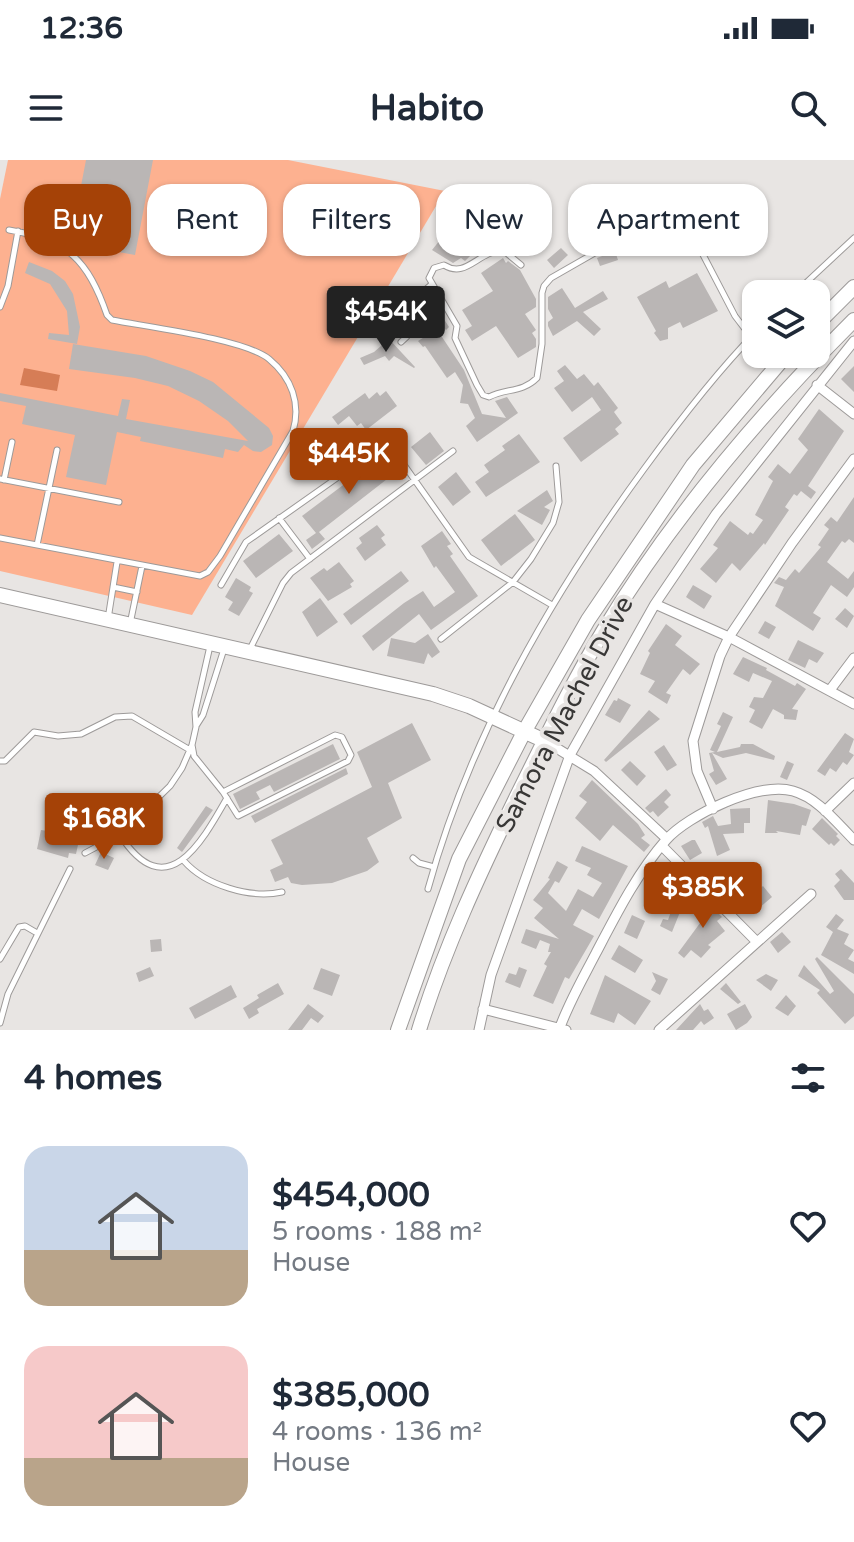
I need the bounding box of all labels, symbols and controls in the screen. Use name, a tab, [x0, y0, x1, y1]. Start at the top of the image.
text: 12:36	[40, 10, 123, 47]
icon: menu	[24, 86, 68, 130]
icon: search	[786, 86, 830, 130]
text: Habito	[370, 87, 484, 130]
chip: Buy	[24, 184, 131, 256]
chip: Rent	[147, 184, 267, 256]
chip: Filters	[283, 184, 420, 256]
chip: New	[436, 184, 552, 256]
chip: Apartment	[568, 184, 768, 256]
map controls	[742, 280, 830, 368]
button: layers	[742, 280, 830, 368]
pin: $454K	[330, 286, 442, 354]
text: $454K	[345, 296, 427, 327]
pin: $445K	[293, 428, 405, 496]
text: $445K	[308, 438, 390, 469]
street label: Samora Machel Drive	[489, 591, 640, 838]
pin: $168K	[48, 793, 160, 861]
text: $168K	[63, 803, 145, 834]
pin: $385K	[647, 862, 759, 930]
text: $385K	[662, 872, 744, 903]
icon: filters	[786, 1056, 830, 1100]
text: 4 homes	[24, 1058, 162, 1099]
text: $454,000	[272, 1175, 430, 1216]
icon: home	[88, 1178, 184, 1274]
icon: heart	[786, 1204, 830, 1248]
text: 5 rooms · 188 m²	[272, 1216, 482, 1247]
text: House	[272, 1247, 350, 1278]
text: $385,000	[272, 1375, 430, 1416]
icon: home	[88, 1378, 184, 1474]
icon: heart	[786, 1404, 830, 1448]
text: 4 rooms · 136 m²	[272, 1416, 482, 1447]
text: House	[272, 1447, 350, 1478]

